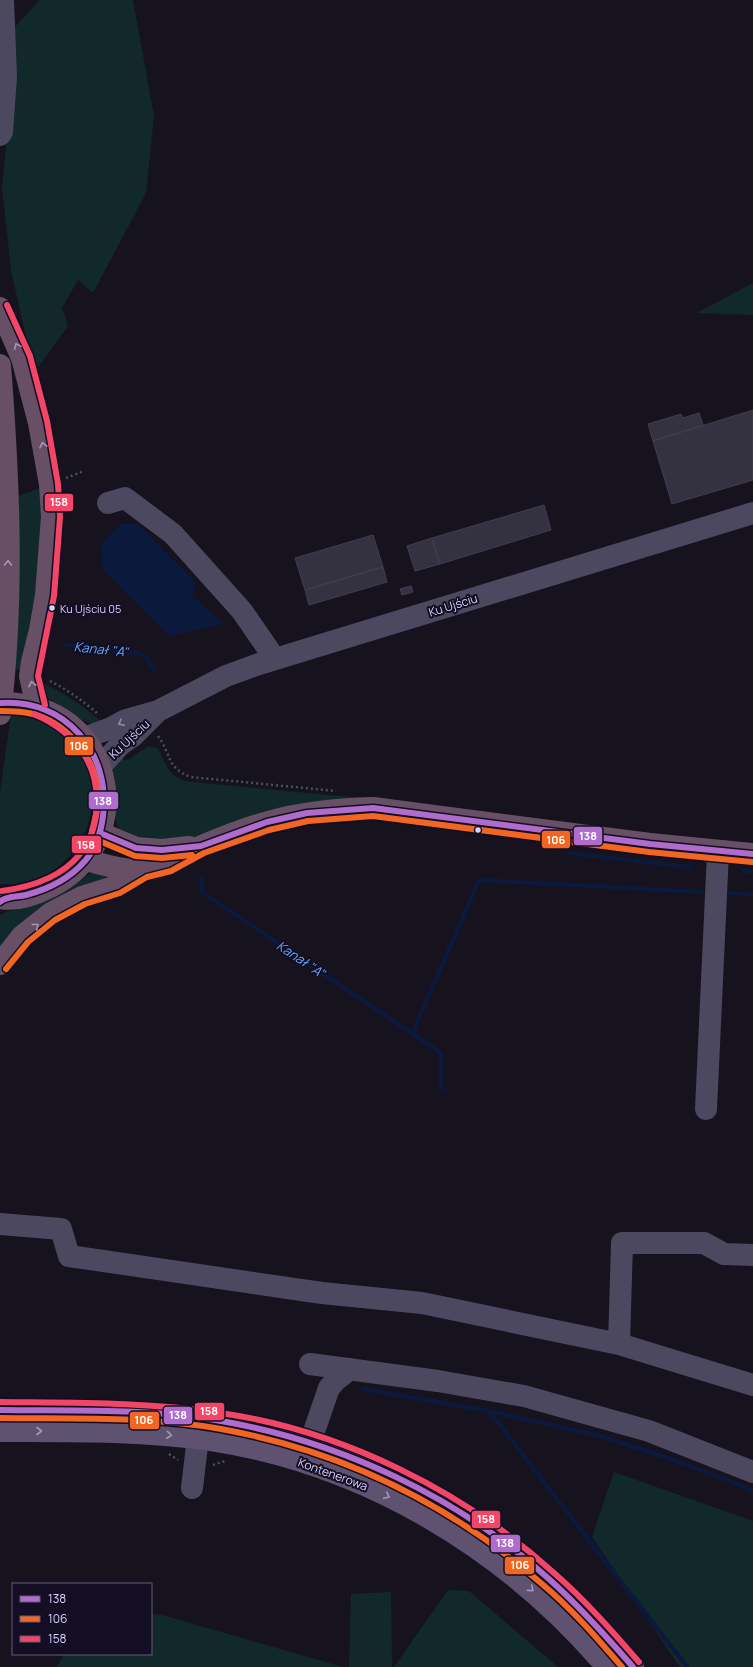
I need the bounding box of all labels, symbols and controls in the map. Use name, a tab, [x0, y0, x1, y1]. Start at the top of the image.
one-way arrow	[14, 342, 22, 350]
one-way arrow	[40, 442, 48, 449]
line badge: 158	[44, 493, 74, 512]
text: 158	[50, 494, 68, 509]
one-way arrow	[4, 560, 13, 566]
street label: Ku Ujściu	[426, 590, 480, 620]
place label: Ku Ujściu 05	[60, 601, 121, 616]
marker: Ku Ujściu 05	[47, 603, 57, 613]
water label: Kanał "A"	[73, 637, 131, 661]
one-way arrow	[28, 681, 36, 688]
street label: Ku Ujściu	[105, 716, 153, 762]
one-way arrow	[118, 718, 125, 726]
line badge: 106	[64, 736, 94, 756]
text: 106	[70, 738, 89, 753]
line badge: 138	[88, 791, 119, 810]
text: 138	[94, 793, 112, 808]
unlabelled marker	[473, 825, 483, 835]
line badge: 138	[573, 826, 603, 846]
text: 138	[579, 828, 597, 843]
line badge: 106	[541, 830, 571, 849]
text: 106	[547, 832, 566, 847]
line badge: 158	[71, 835, 102, 854]
text: 158	[77, 837, 95, 852]
one-way arrow	[31, 923, 38, 930]
water label: Kanał "A"	[273, 936, 330, 983]
line badge: 158	[194, 1402, 225, 1421]
text: 158	[200, 1403, 218, 1418]
line badge: 138	[163, 1406, 193, 1425]
text: 138	[169, 1407, 187, 1422]
line badge: 106	[129, 1411, 160, 1430]
text: 106	[135, 1412, 154, 1427]
one-way arrow	[36, 1427, 42, 1435]
one-way arrow	[166, 1430, 172, 1439]
street label: Kontenerowa	[296, 1454, 370, 1494]
one-way arrow	[383, 1491, 391, 1499]
line badge: 158	[471, 1510, 501, 1529]
text: 158	[477, 1511, 495, 1526]
line badge: 138	[490, 1534, 521, 1553]
text: 138	[496, 1535, 514, 1550]
line badge: 106	[504, 1556, 535, 1575]
text: 106	[511, 1557, 530, 1572]
legend	[12, 1583, 152, 1655]
one-way arrow	[526, 1585, 534, 1592]
text: 138	[48, 1590, 66, 1607]
text: 106	[48, 1610, 67, 1627]
text: 158	[48, 1630, 67, 1647]

